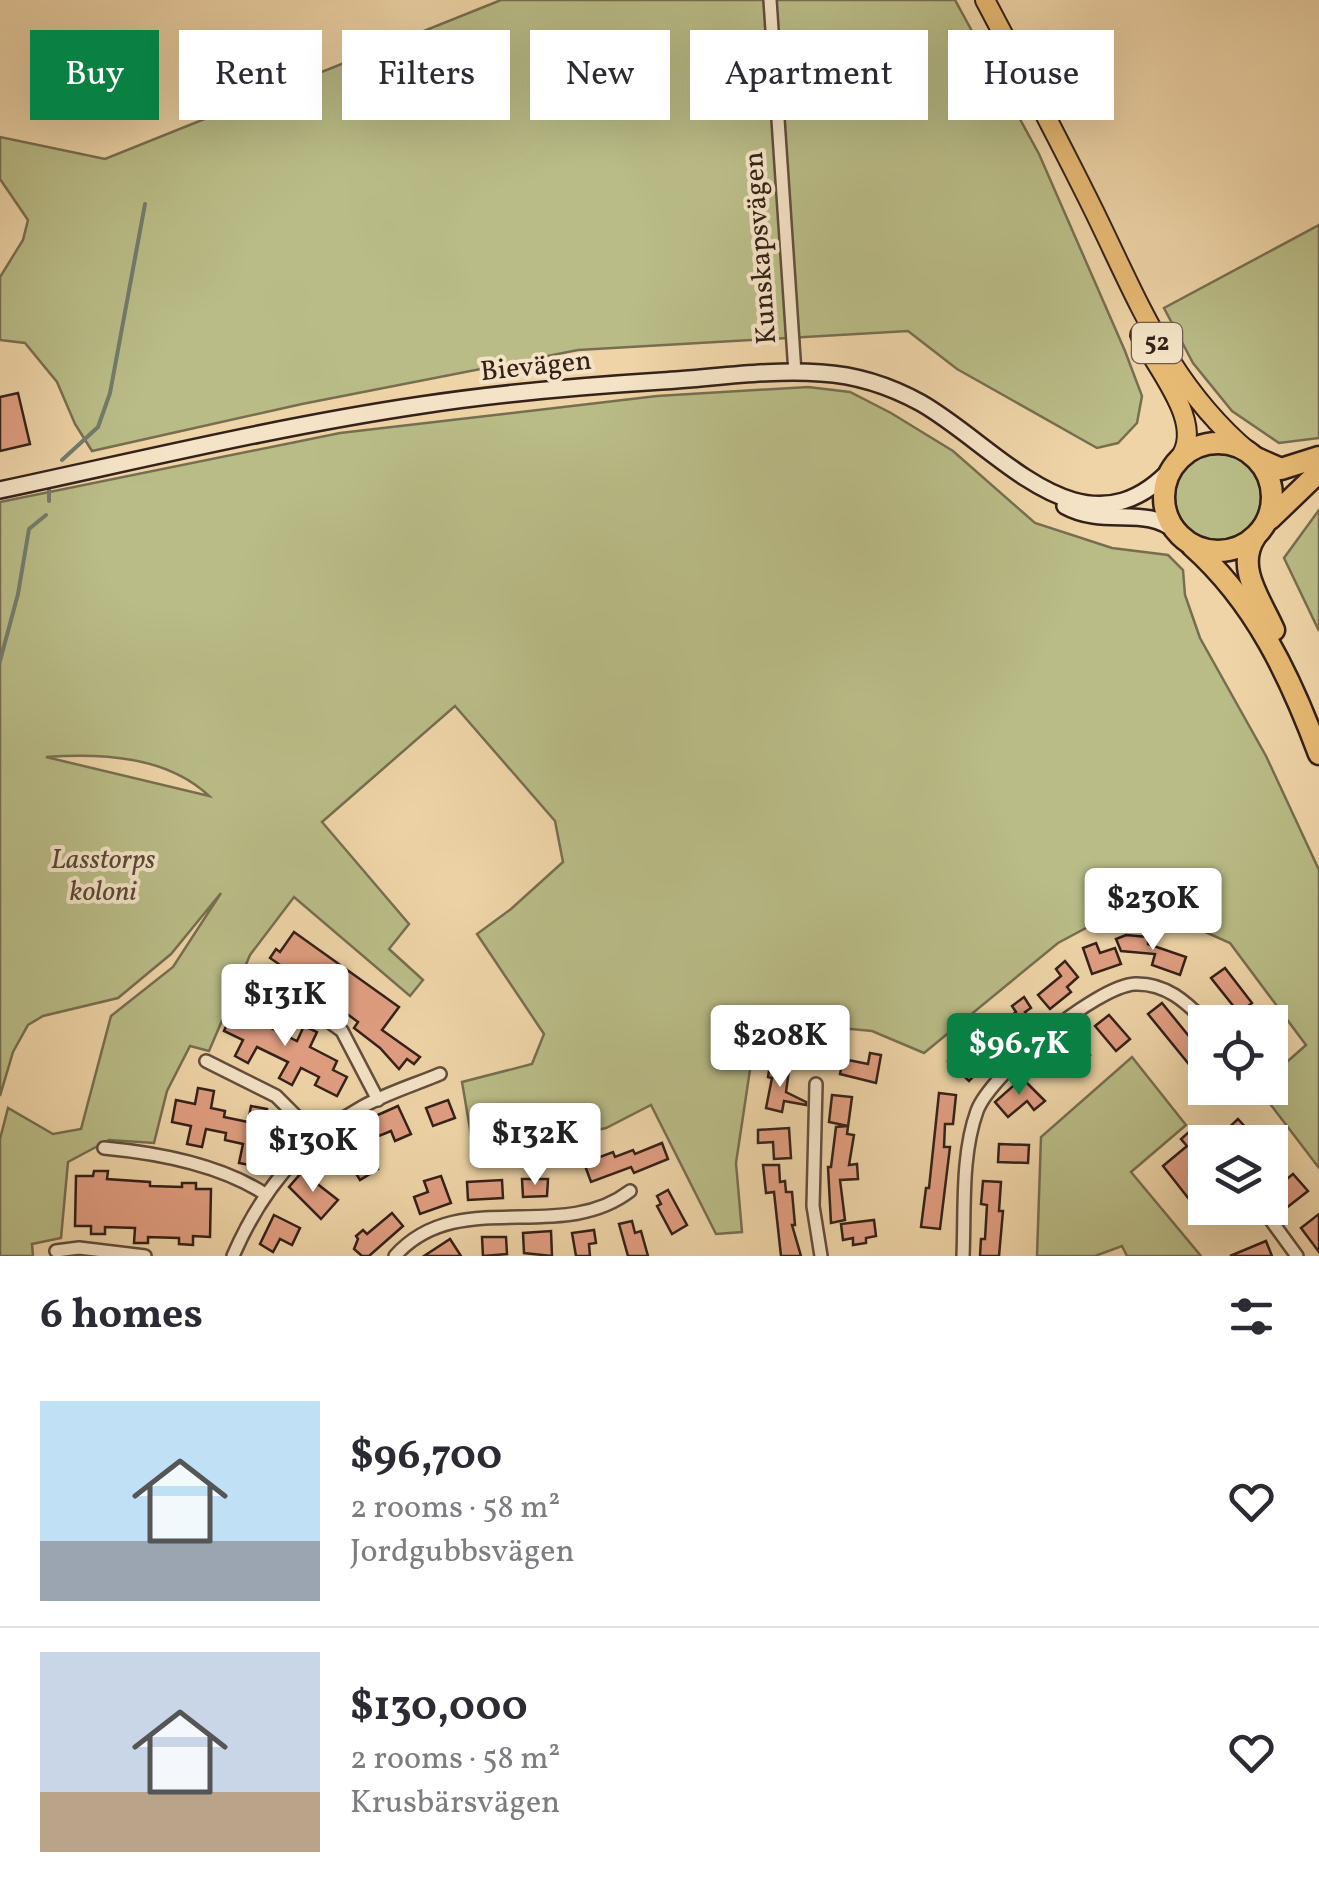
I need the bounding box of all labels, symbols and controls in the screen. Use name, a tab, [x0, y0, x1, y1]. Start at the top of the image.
chip: Buy	[30, 30, 159, 120]
chip: Rent	[179, 30, 322, 120]
chip: Filters	[342, 30, 510, 120]
chip: New	[530, 30, 670, 120]
chip: Apartment	[690, 30, 928, 120]
chip: House	[948, 30, 1114, 120]
street label: Kunskapsvägen	[735, 150, 787, 346]
road number: 52	[1132, 323, 1182, 363]
street label: Bievägen	[478, 342, 594, 392]
park label: Lasstorps koloni	[51, 841, 155, 912]
pin: $230K	[1083, 868, 1223, 953]
text: $230K	[1107, 878, 1199, 922]
pin: $131K	[215, 964, 355, 1049]
text: $131K	[243, 974, 327, 1018]
pin: $208K	[710, 1005, 850, 1090]
map controls	[1188, 1005, 1288, 1225]
button: locate	[1188, 1005, 1288, 1105]
pin: $96.7K	[938, 1013, 1100, 1098]
text: $208K	[733, 1015, 827, 1059]
text: $96.7K	[969, 1023, 1069, 1067]
pin: $132K	[465, 1103, 605, 1188]
pin: $130K	[243, 1110, 383, 1195]
text: $132K	[492, 1113, 578, 1157]
text: $130K	[268, 1120, 358, 1164]
button: layers	[1188, 1125, 1288, 1225]
text: 6 homes	[40, 1287, 203, 1346]
icon: filters	[1224, 1289, 1279, 1344]
text: $96,700	[350, 1428, 502, 1487]
icon: home	[120, 1441, 240, 1561]
icon: heart	[1224, 1474, 1279, 1529]
text: 2 rooms · 58 m²	[350, 1487, 560, 1531]
text: Jordgubbsvägen	[350, 1531, 575, 1575]
text: $130,000	[350, 1679, 528, 1738]
icon: home	[120, 1692, 240, 1812]
icon: heart	[1224, 1725, 1279, 1780]
text: 2 rooms · 58 m²	[350, 1738, 560, 1782]
text: Krusbärsvägen	[350, 1782, 560, 1826]

